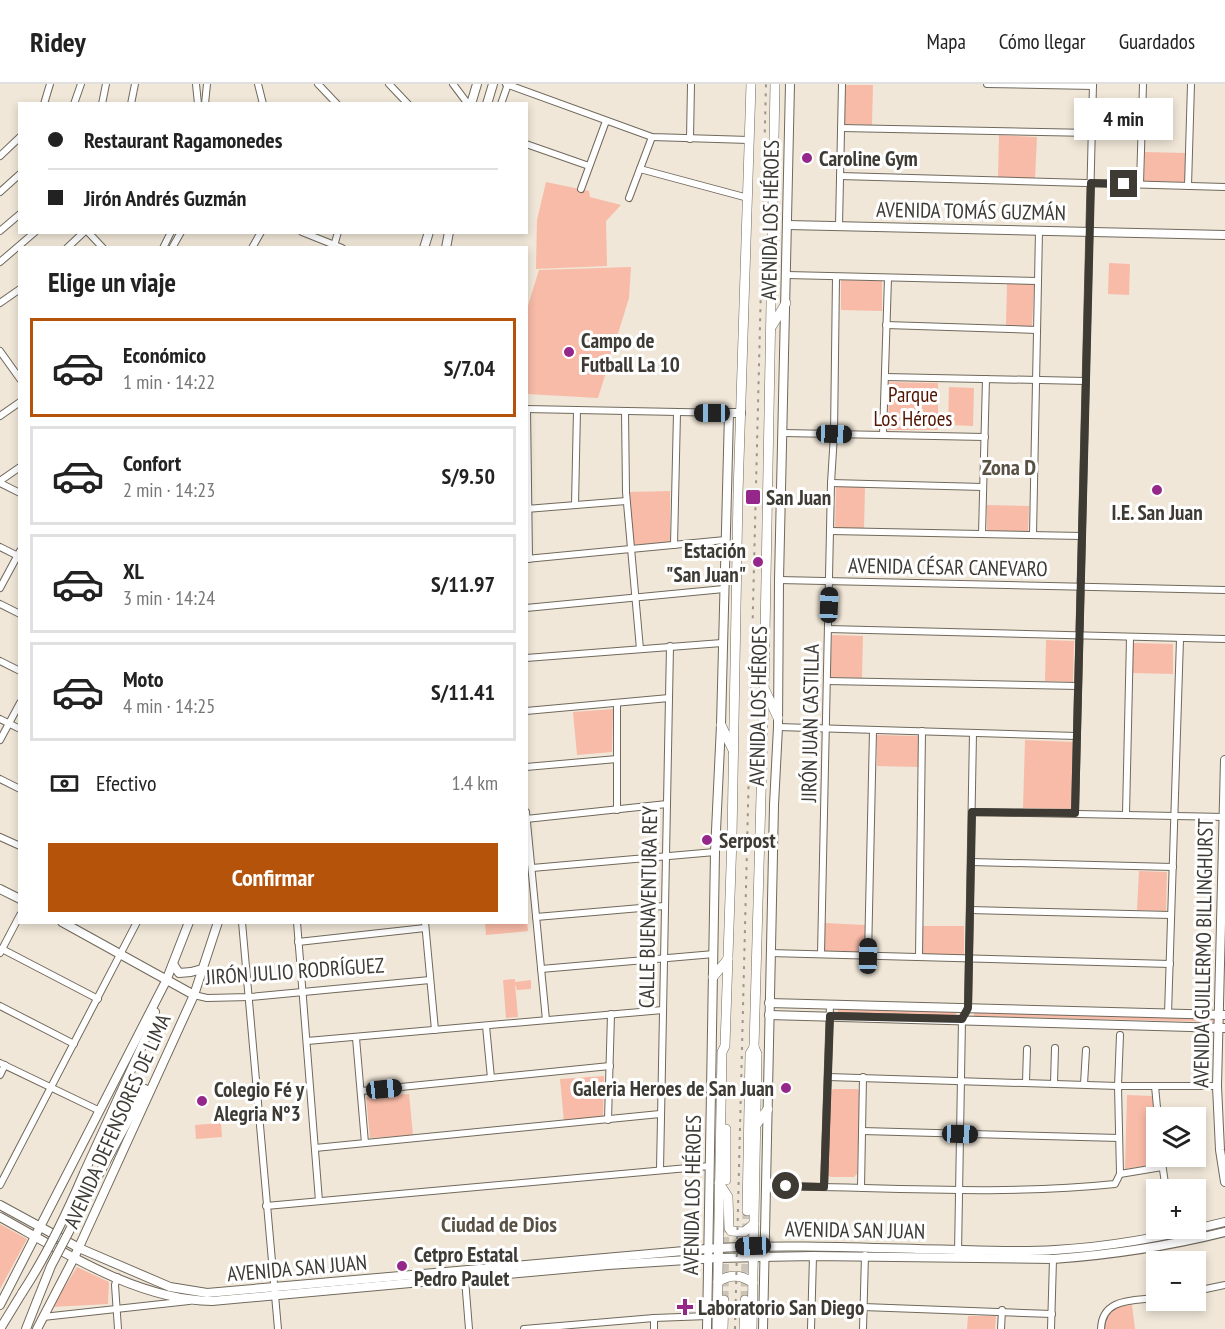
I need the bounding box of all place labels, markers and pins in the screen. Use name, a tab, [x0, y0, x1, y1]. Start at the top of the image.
place label: Caroline Gym	[819, 145, 918, 172]
marker: Caroline Gym	[800, 151, 814, 165]
place label: Campo de Futball La 10	[581, 327, 680, 378]
marker: Campo de Futball La 10	[562, 345, 576, 359]
marker: I.E. San Juan	[1150, 483, 1164, 497]
place label: San Juan	[766, 484, 831, 511]
marker: San Juan	[744, 488, 762, 506]
place label: I.E. San Juan	[1111, 499, 1203, 526]
place label: Estación "San Juan"	[666, 537, 746, 588]
marker: Estación "San Juan"	[751, 555, 765, 569]
place label: Serpost	[719, 827, 776, 854]
marker: Serpost	[700, 833, 714, 847]
place label: Galeria Heroes de San Juan	[573, 1075, 774, 1102]
place label: Colegio Fé y Alegria N°3	[213, 1076, 305, 1127]
marker: Galeria Heroes de San Juan	[779, 1081, 793, 1095]
marker: Colegio Fé y Alegria N°3	[195, 1094, 209, 1108]
place label: Cetpro Estatal Pedro Paulet	[414, 1241, 519, 1292]
marker: Cetpro Estatal Pedro Paulet	[395, 1259, 409, 1273]
place label: Laboratorio San Diego	[698, 1294, 864, 1321]
marker: Laboratorio San Diego	[676, 1298, 694, 1316]

